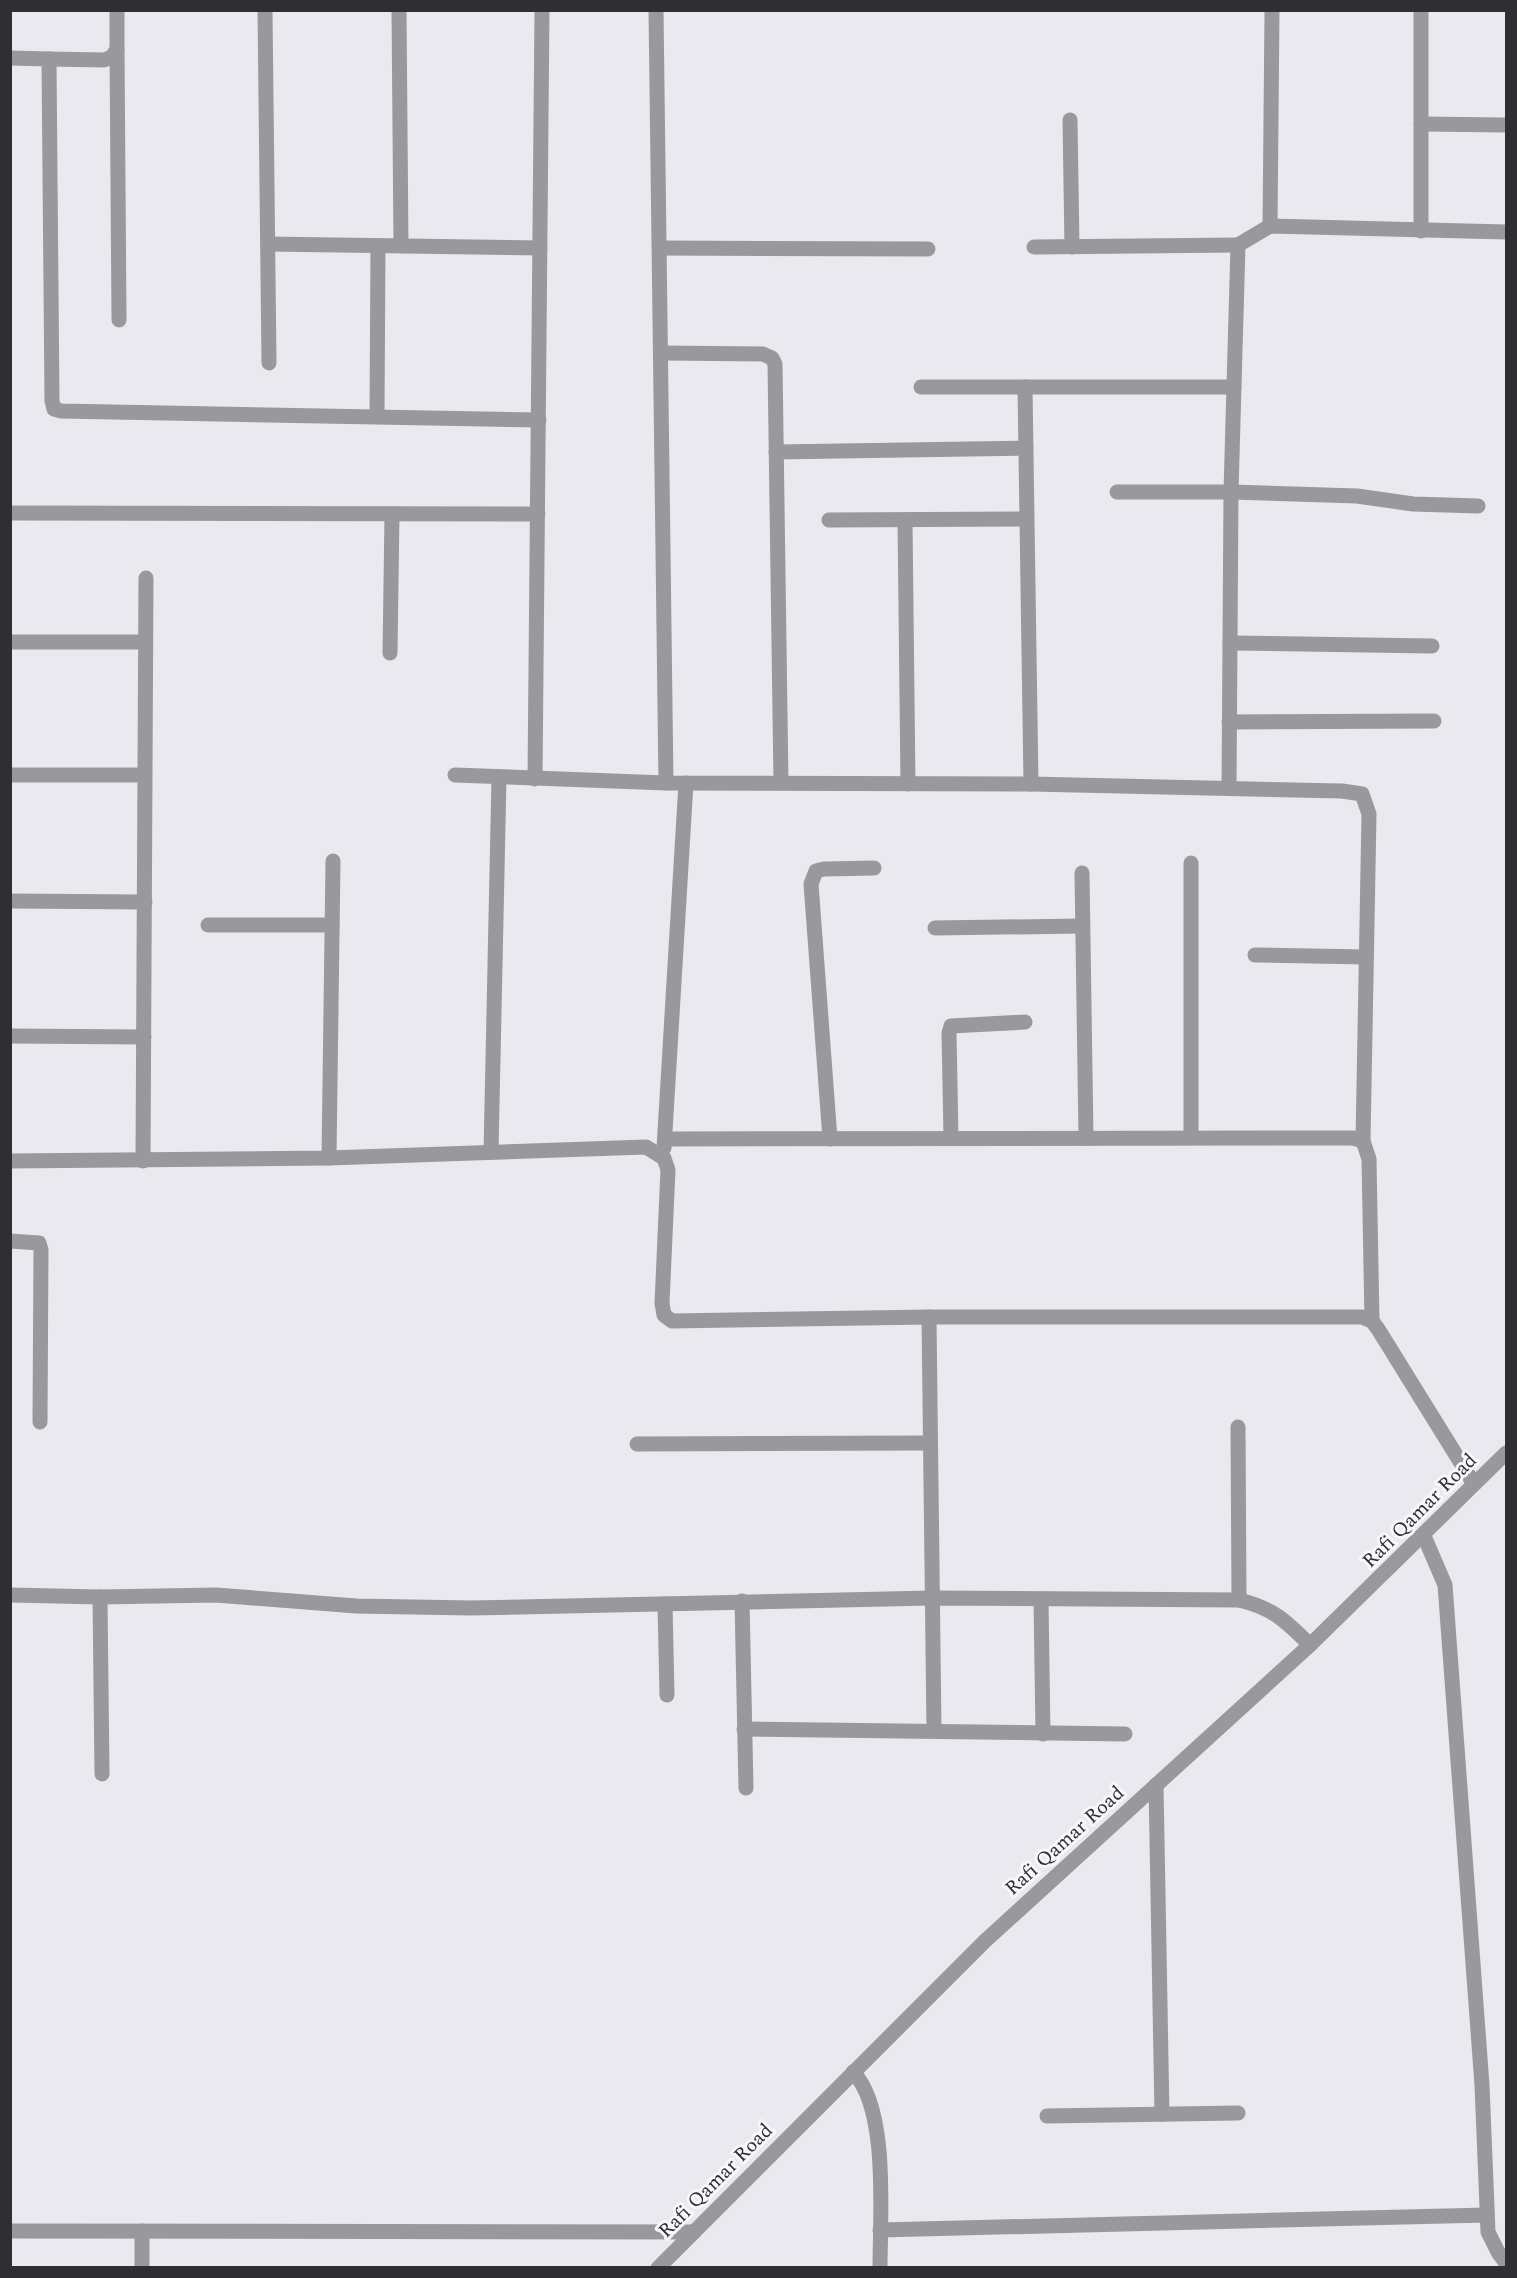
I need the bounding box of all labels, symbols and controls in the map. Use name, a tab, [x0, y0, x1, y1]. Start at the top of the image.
street label: Rafi Qamar Road	[1355, 1446, 1484, 1575]
street label: Rafi Qamar Road	[998, 1779, 1131, 1903]
street label: Rafi Qamar Road	[651, 2116, 780, 2245]

